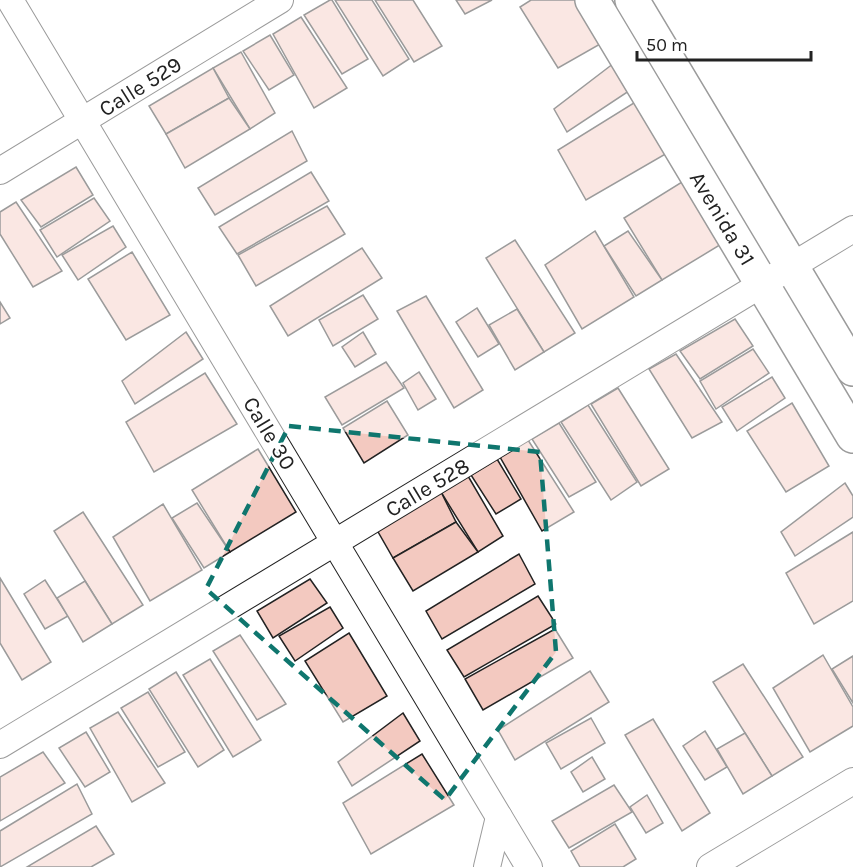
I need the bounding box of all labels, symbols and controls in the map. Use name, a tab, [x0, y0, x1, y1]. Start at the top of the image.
scale bar	[637, 24, 811, 62]
text: 50 m	[646, 34, 688, 56]
street label: Calle 529	[94, 51, 187, 122]
street label: Avenida 31	[684, 167, 760, 270]
street label: Calle 30	[237, 392, 301, 475]
street label: Calle 528	[381, 453, 474, 523]

